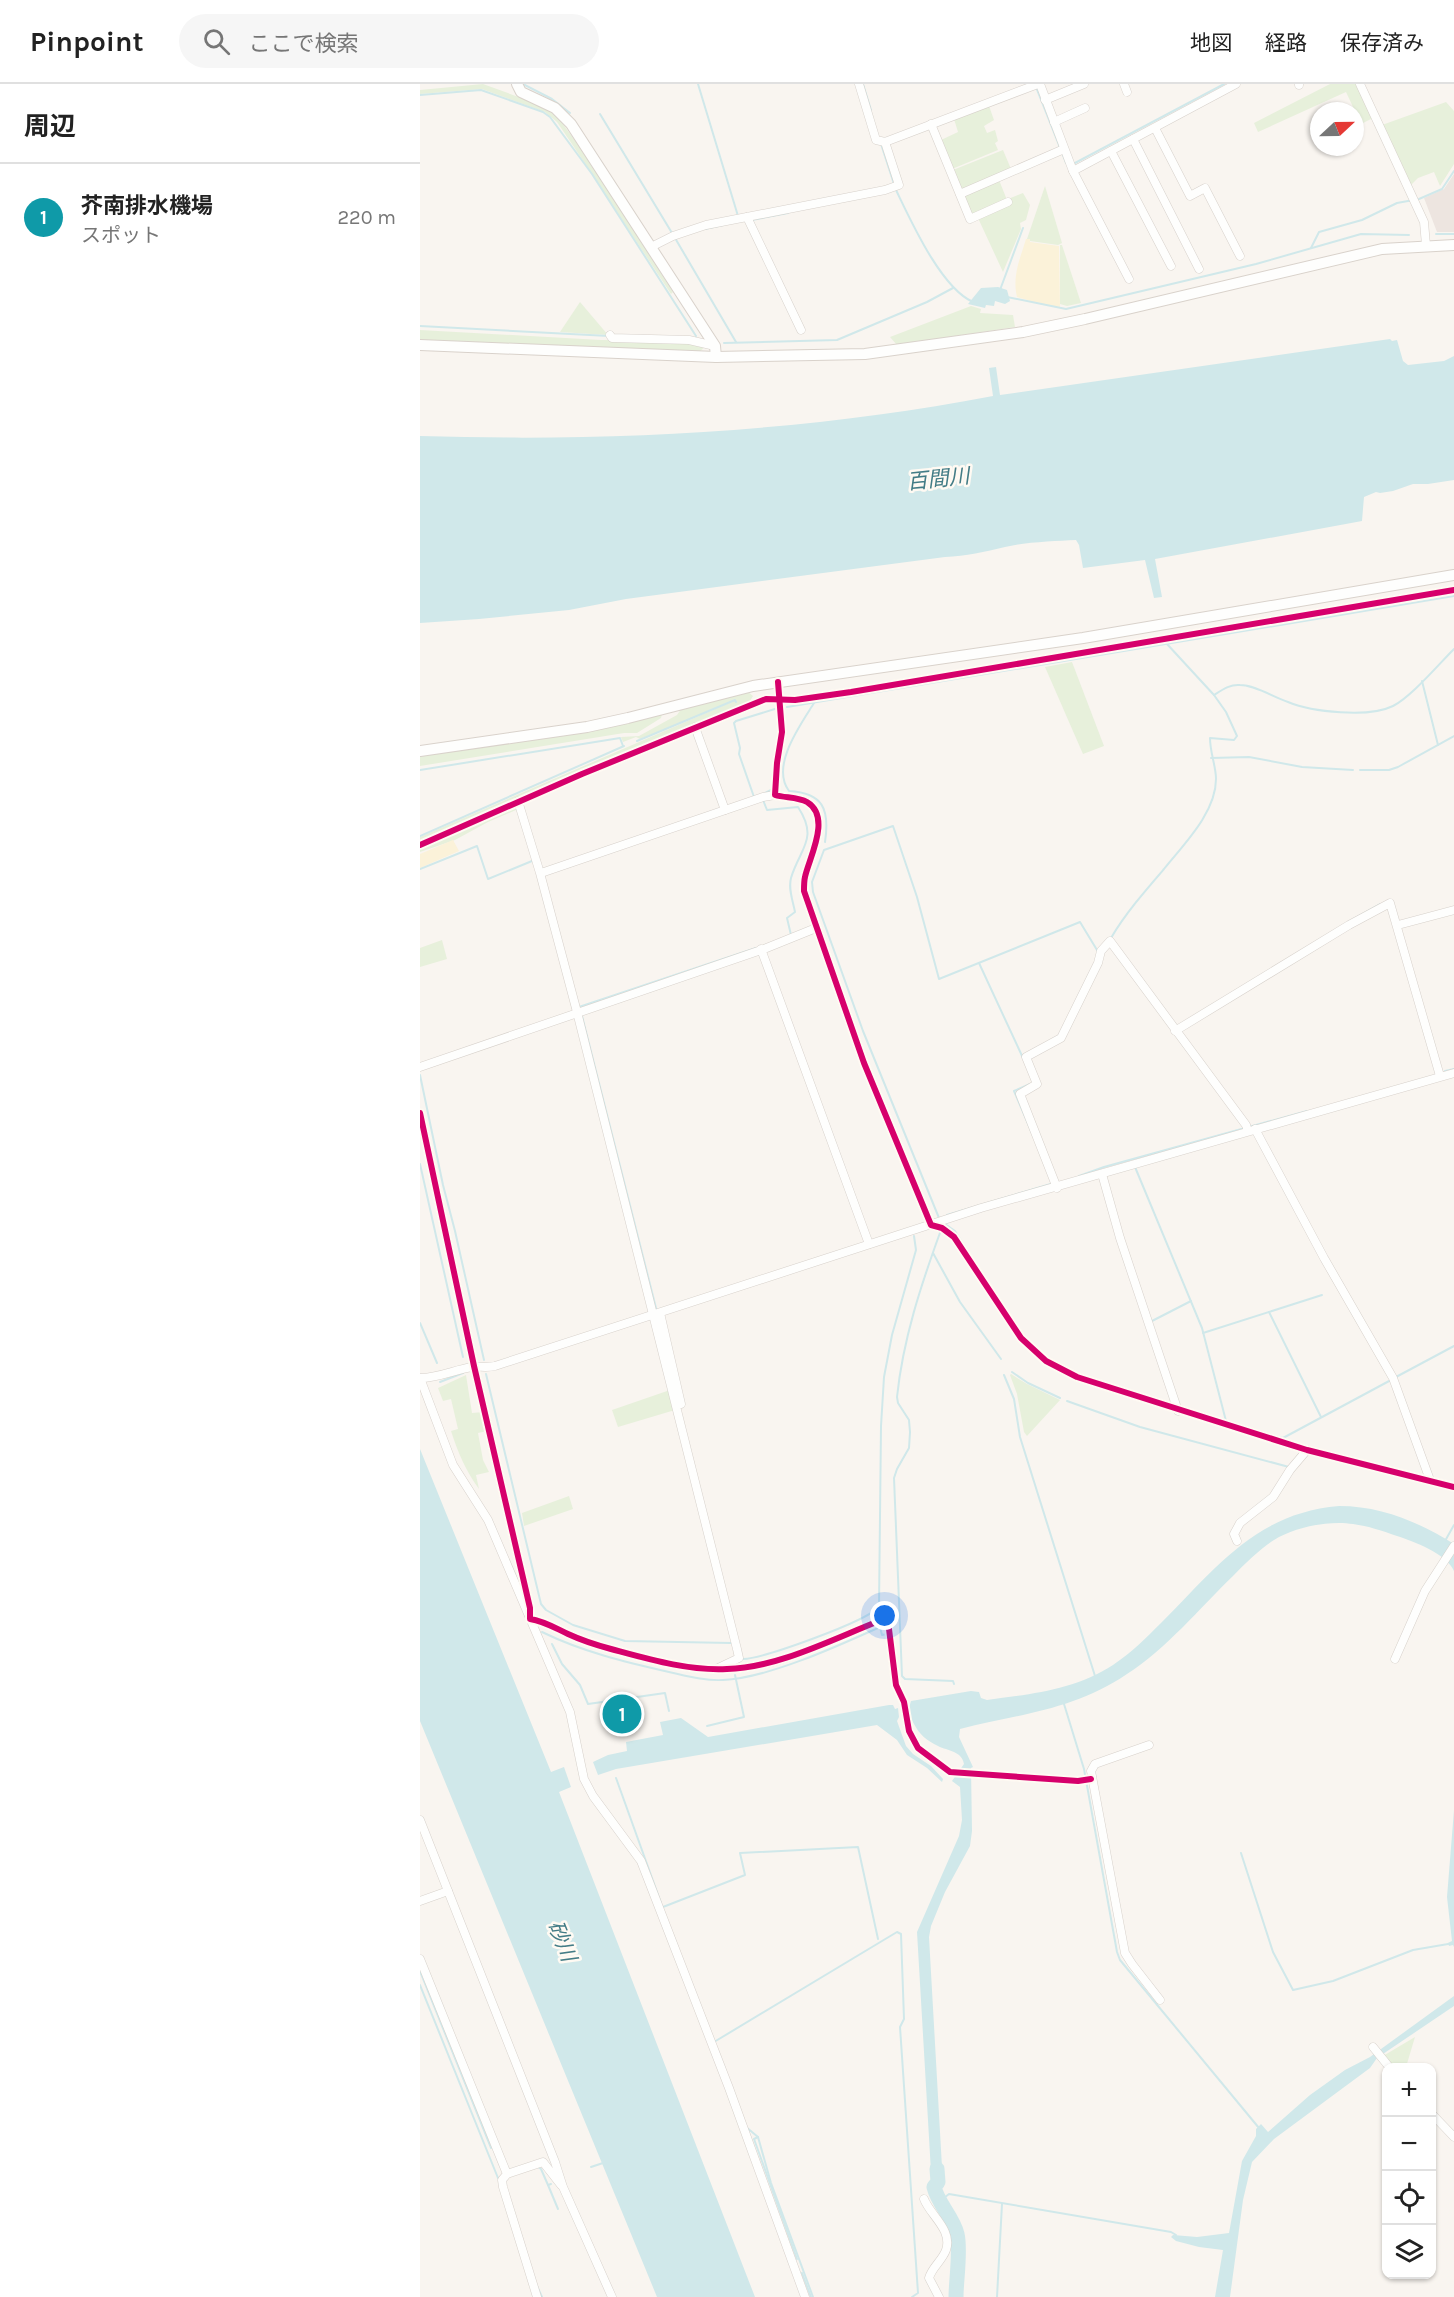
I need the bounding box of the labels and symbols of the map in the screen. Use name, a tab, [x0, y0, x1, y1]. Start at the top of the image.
north arrow	[1310, 102, 1364, 156]
water label: 百間川	[905, 464, 973, 494]
your location	[870, 1601, 899, 1630]
pin: 1	[602, 1692, 642, 1736]
water label: 砂川	[543, 1917, 582, 1967]

